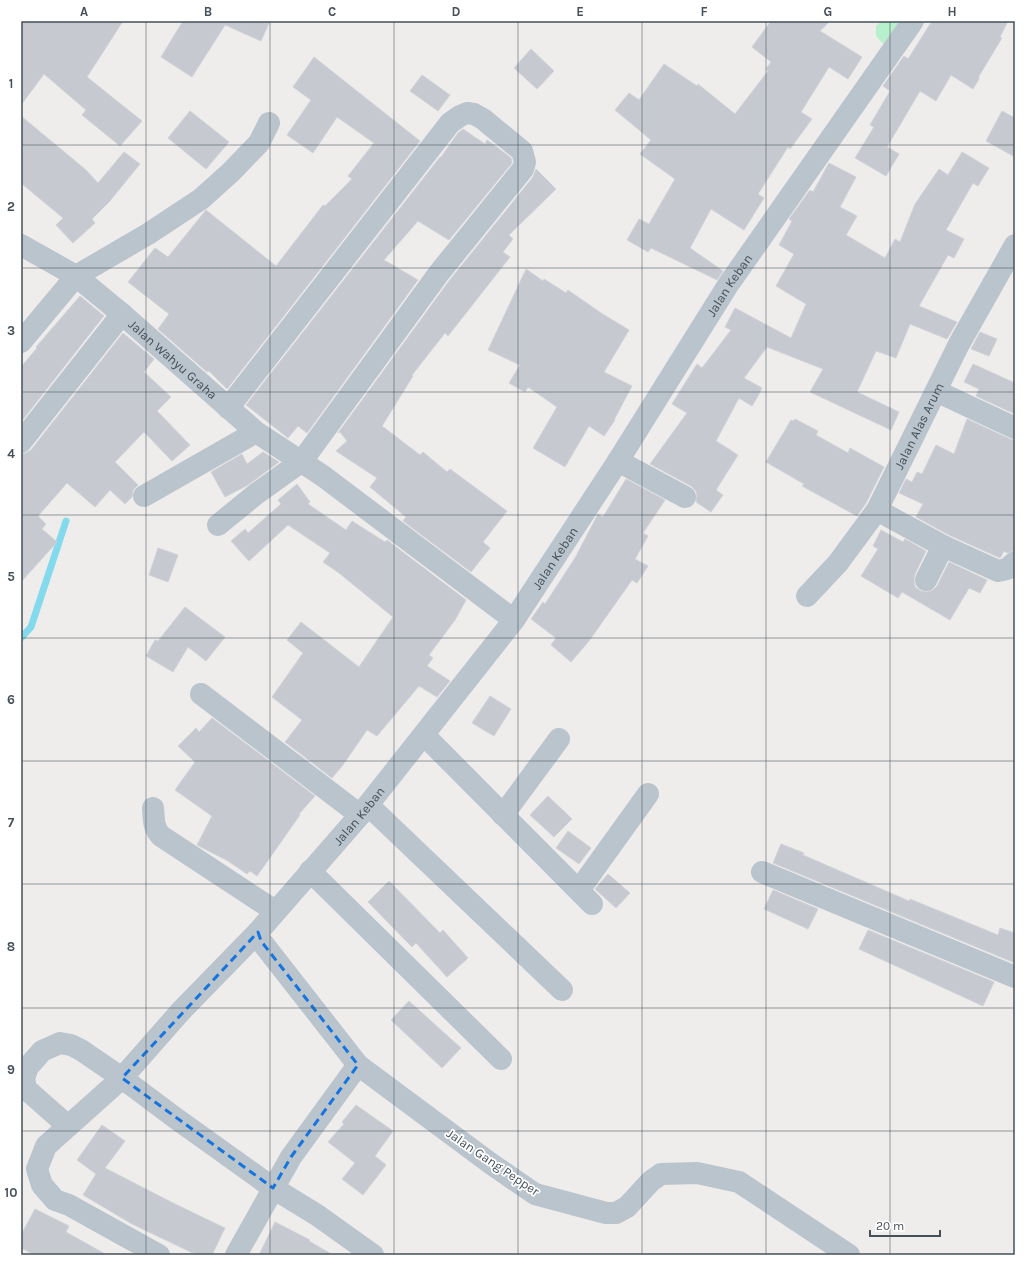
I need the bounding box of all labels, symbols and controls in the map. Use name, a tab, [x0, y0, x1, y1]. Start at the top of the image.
text: A	[80, 4, 88, 19]
text: B	[204, 4, 212, 19]
text: C	[328, 4, 336, 19]
text: D	[452, 4, 461, 19]
text: E	[576, 4, 584, 19]
text: F	[700, 4, 708, 19]
text: G	[824, 4, 832, 19]
text: H	[947, 4, 957, 19]
text: 1	[9, 76, 13, 91]
text: 2	[7, 199, 15, 214]
street label: Jalan Keban	[703, 251, 755, 319]
street label: Jalan Wahyu Graha	[126, 316, 220, 402]
text: 3	[7, 323, 15, 338]
street label: Jalan Alas Arum	[891, 380, 946, 472]
text: 4	[7, 446, 15, 461]
street label: Jalan Keban	[529, 524, 580, 592]
text: 5	[7, 569, 15, 584]
text: 6	[7, 692, 15, 707]
street label: Jalan Keban	[330, 783, 387, 848]
text: 7	[8, 815, 15, 830]
text: 8	[7, 939, 15, 954]
text: 9	[7, 1062, 15, 1077]
street label: Jalan Gang Pepper	[444, 1125, 542, 1199]
text: 10	[5, 1185, 17, 1200]
scale bar	[870, 1212, 940, 1238]
text: 20 m	[876, 1219, 904, 1233]

